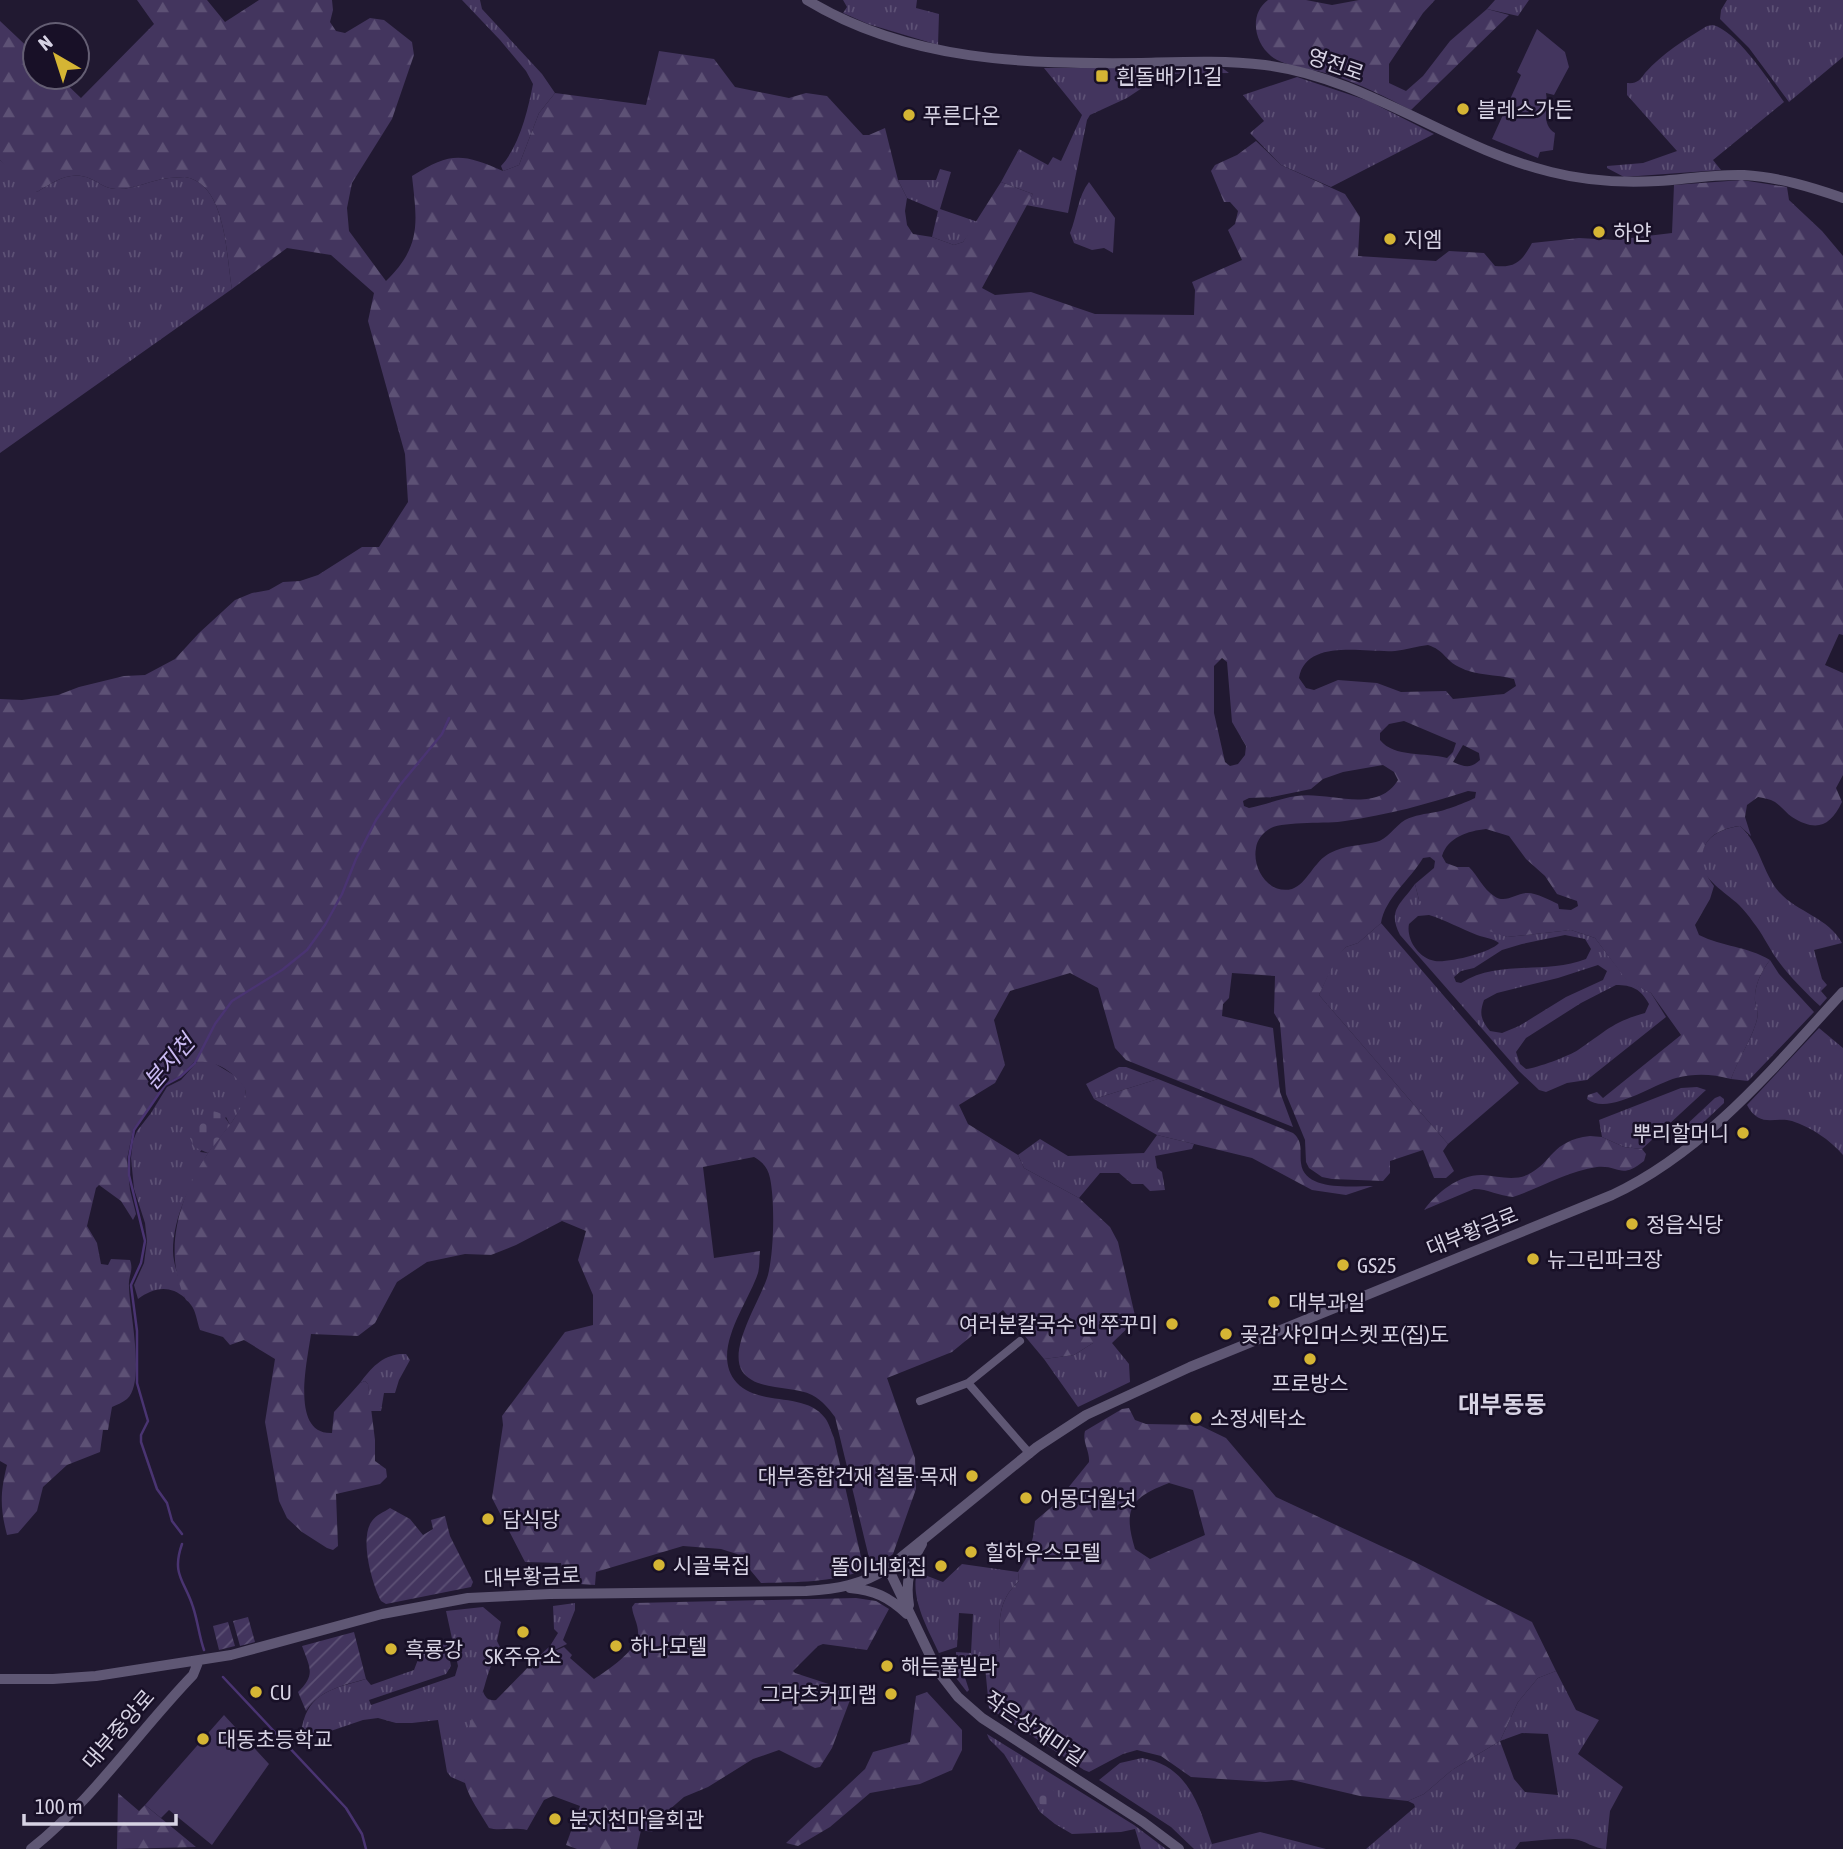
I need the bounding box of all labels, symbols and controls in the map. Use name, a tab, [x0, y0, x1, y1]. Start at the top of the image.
north arrow	[21, 21, 91, 91]
text: N	[34, 31, 57, 55]
street label: 영전로	[1305, 43, 1367, 85]
place label: 흰돌배기1길	[1116, 64, 1222, 88]
marker: 흰돌배기1길	[1094, 68, 1110, 84]
place label: 블레스가든	[1477, 97, 1574, 121]
marker: 블레스가든	[1455, 101, 1471, 117]
place label: 푸른다온	[923, 103, 1000, 127]
marker: 푸른다온	[901, 107, 917, 123]
place label: 하얀	[1613, 220, 1652, 244]
marker: 하얀	[1591, 224, 1607, 240]
place label: 지엠	[1404, 227, 1443, 251]
marker: 지엠	[1382, 231, 1398, 247]
water label: 분지천	[138, 1027, 201, 1094]
place label: 뿌리할머니	[1632, 1121, 1729, 1145]
marker: 뿌리할머니	[1735, 1125, 1751, 1141]
street label: 대부황금로	[1423, 1202, 1521, 1260]
place label: 정읍식당	[1646, 1212, 1723, 1236]
marker: 정읍식당	[1624, 1216, 1640, 1232]
place label: 뉴그린파크장	[1547, 1247, 1663, 1271]
marker: 뉴그린파크장	[1525, 1251, 1541, 1267]
place label: GS25	[1357, 1253, 1397, 1277]
marker: GS25	[1335, 1257, 1351, 1273]
place label: 대부과일	[1288, 1290, 1365, 1314]
marker: 대부과일	[1266, 1294, 1282, 1310]
place label: 여러분칼국수 앤 쭈꾸미	[959, 1312, 1158, 1336]
marker: 여러분칼국수 앤 쭈꾸미	[1164, 1316, 1180, 1332]
place label: 곶감 샤인머스켓 포(집)도	[1240, 1322, 1449, 1346]
marker: 곶감 샤인머스켓 포(집)도	[1218, 1326, 1234, 1342]
marker: 프로방스	[1302, 1351, 1318, 1367]
place label: 프로방스	[1271, 1371, 1349, 1395]
district label: 대부동동	[1458, 1391, 1546, 1418]
place label: 소정세탁소	[1210, 1406, 1307, 1430]
marker: 소정세탁소	[1188, 1410, 1204, 1426]
place label: 대부종합건재 철물·목재	[757, 1464, 958, 1488]
marker: 대부종합건재 철물·목재	[964, 1468, 980, 1484]
place label: 어몽더월넛	[1040, 1486, 1137, 1510]
marker: 어몽더월넛	[1018, 1490, 1034, 1506]
place label: 담식당	[502, 1507, 560, 1531]
marker: 담식당	[480, 1511, 496, 1527]
place label: 힐하우스모텔	[985, 1540, 1101, 1564]
marker: 힐하우스모텔	[963, 1544, 979, 1560]
place label: 시골묵집	[673, 1553, 750, 1577]
place label: 똘이네회집	[830, 1554, 927, 1578]
marker: 시골묵집	[651, 1557, 667, 1573]
marker: 똘이네회집	[933, 1558, 949, 1574]
street label: 대부황금로	[483, 1562, 581, 1590]
marker: SK주유소	[515, 1624, 531, 1640]
place label: 하나모텔	[630, 1634, 707, 1658]
place label: 흑룡강	[405, 1637, 463, 1661]
marker: 하나모텔	[608, 1638, 624, 1654]
marker: 흑룡강	[383, 1641, 399, 1657]
place label: SK주유소	[484, 1644, 562, 1668]
place label: 해든풀빌라	[901, 1654, 998, 1678]
marker: 해든풀빌라	[879, 1658, 895, 1674]
place label: CU	[270, 1680, 292, 1704]
place label: 그라츠커피랩	[761, 1682, 877, 1706]
marker: CU	[248, 1684, 264, 1700]
street label: 대부중앙로	[77, 1685, 159, 1773]
marker: 그라츠커피랩	[883, 1686, 899, 1702]
street label: 작은상재미길	[980, 1686, 1090, 1770]
place label: 대동초등학교	[217, 1727, 333, 1751]
marker: 대동초등학교	[195, 1731, 211, 1747]
scale bar	[24, 1783, 177, 1827]
text: 100 m	[35, 1794, 83, 1818]
place label: 분지천마을회관	[569, 1807, 704, 1831]
marker: 분지천마을회관	[547, 1811, 563, 1827]

